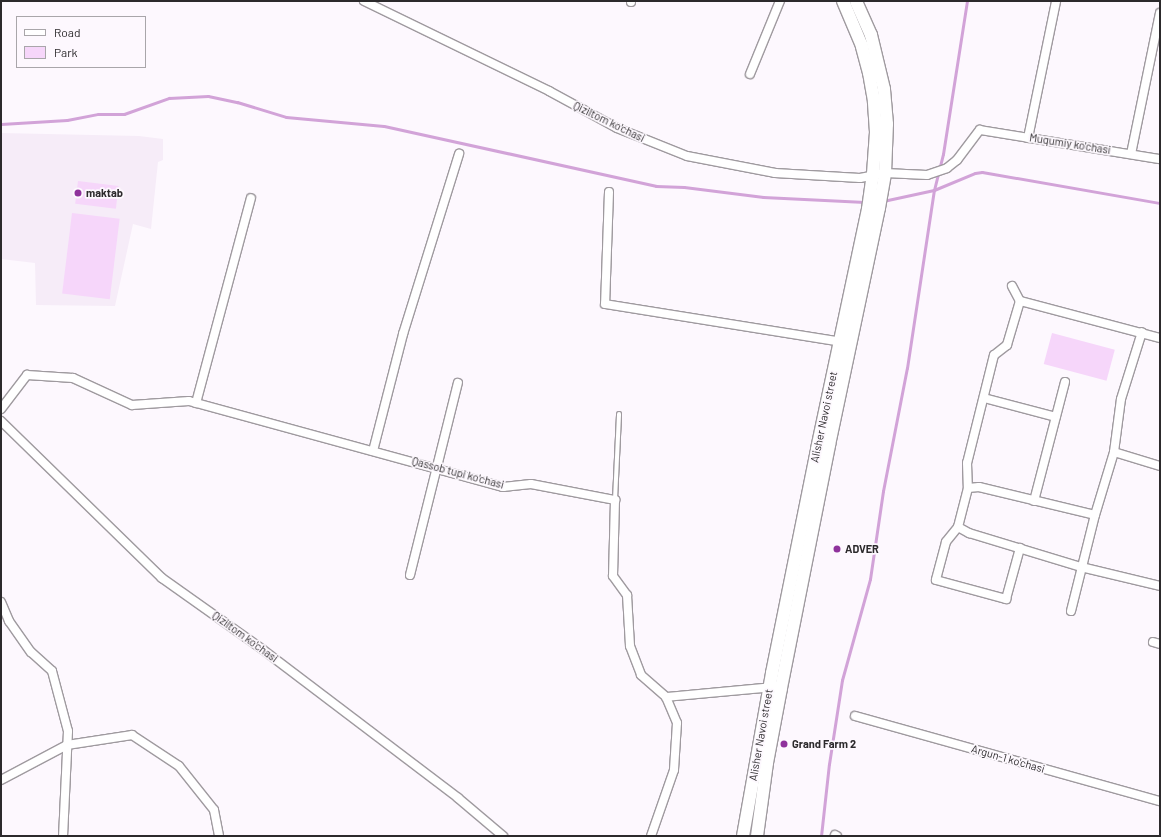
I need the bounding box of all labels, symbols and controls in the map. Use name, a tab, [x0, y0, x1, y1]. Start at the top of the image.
legend	[16, 16, 146, 68]
text: Road	[54, 25, 81, 39]
text: Park	[54, 45, 78, 59]
street label: Qiziltom ko'chasi	[571, 99, 647, 145]
street label: Muqumiy ko'chasi	[1028, 131, 1112, 157]
place label: maktab	[86, 186, 123, 200]
marker: maktab	[73, 188, 83, 198]
street label: Alisher Navoi street	[808, 370, 840, 464]
street label: Qassob tupi ko'chasi	[410, 454, 506, 492]
place label: ADVER	[845, 542, 879, 556]
marker: ADVER	[832, 544, 842, 554]
street label: Qiziltom ko'chasi	[210, 609, 280, 665]
street label: Alisher Navoi street	[746, 688, 776, 782]
place label: Grand Farm 2	[792, 737, 856, 751]
marker: Grand Farm 2	[779, 739, 789, 749]
street label: Argun-1 ko'chasi	[970, 742, 1046, 776]

